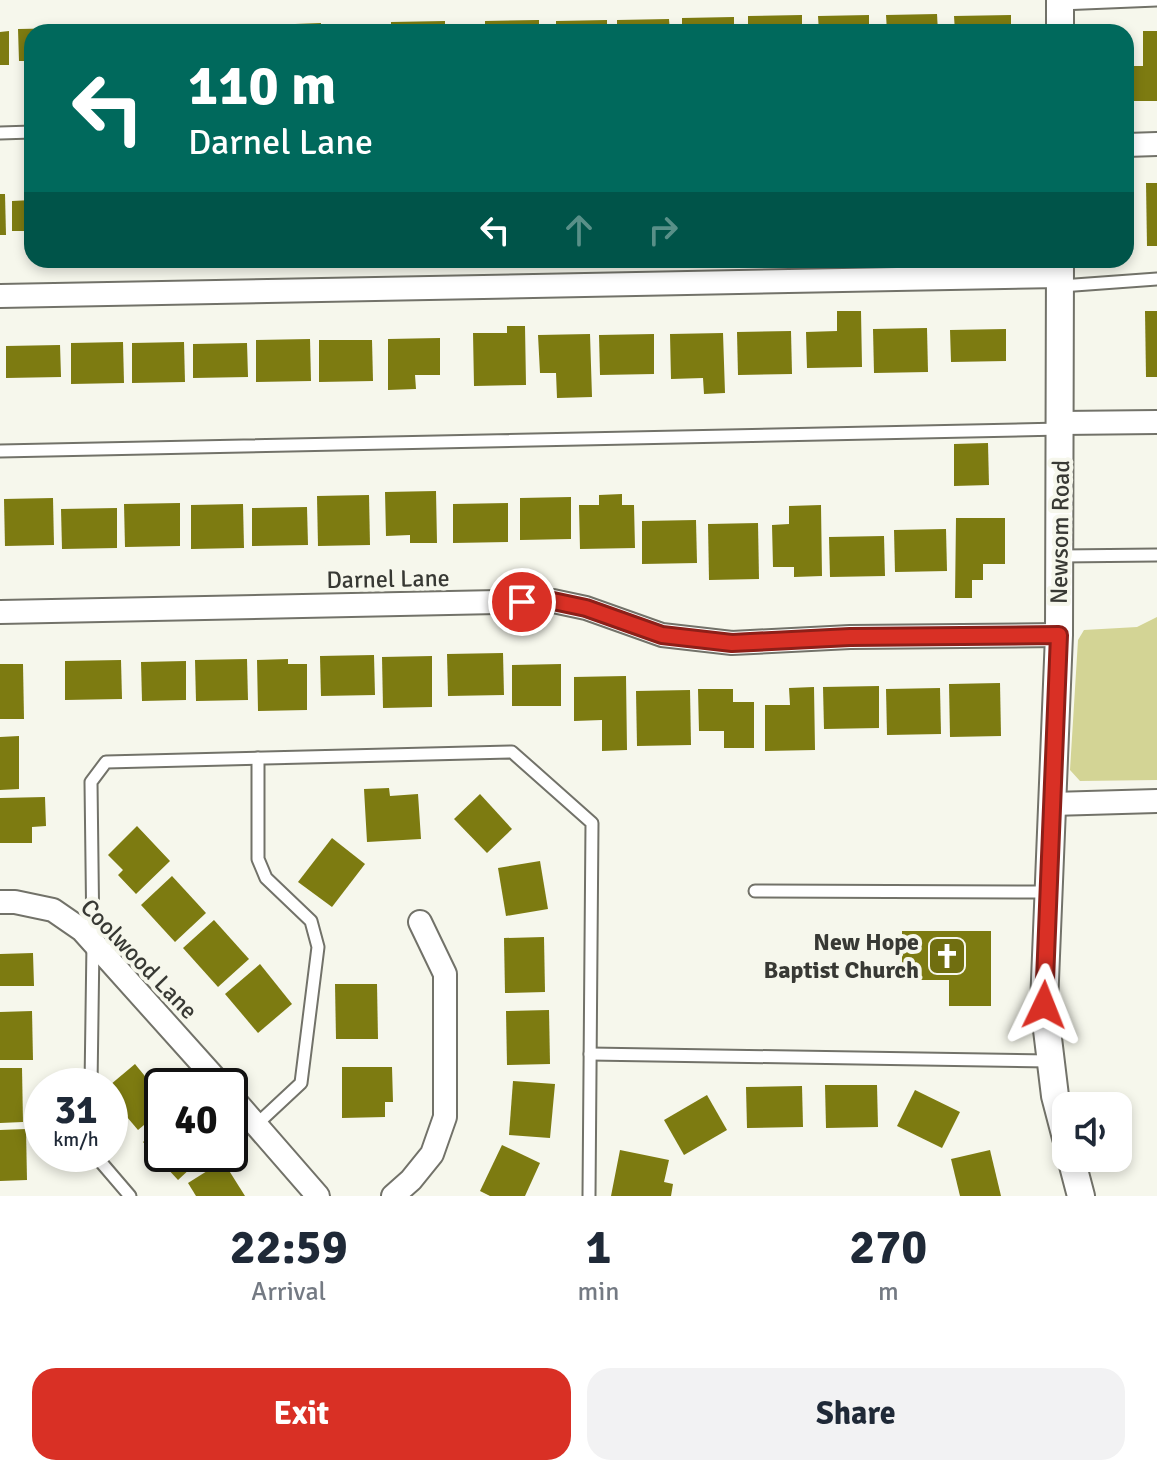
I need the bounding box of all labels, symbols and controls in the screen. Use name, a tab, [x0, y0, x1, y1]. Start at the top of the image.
text: 110 m	[188, 51, 336, 120]
icon: left	[56, 56, 160, 160]
text: Darnel Lane	[188, 120, 373, 165]
icon: left	[473, 208, 517, 252]
icon: ahead	[557, 208, 601, 252]
icon: right	[641, 208, 685, 252]
street label: Newsom Road	[1044, 460, 1076, 604]
street label: Darnel Lane	[326, 563, 450, 595]
pin	[488, 568, 556, 636]
icon: arrive	[500, 580, 544, 624]
street label: Coolwood Lane	[74, 893, 204, 1025]
place label: New Hope Baptist Church	[764, 927, 919, 985]
church icon: New Hope Baptist Church	[926, 935, 968, 977]
position arrow	[1002, 963, 1086, 1047]
speed limit sign: 40	[144, 1068, 248, 1172]
text: 31	[54, 1085, 98, 1135]
map controls	[1052, 1092, 1132, 1172]
button: sound	[1052, 1092, 1132, 1172]
text: km/h	[53, 1127, 99, 1152]
text: 22:59	[230, 1218, 348, 1277]
text: 1	[586, 1218, 611, 1277]
text: 270	[849, 1218, 927, 1277]
text: Arrival	[251, 1276, 326, 1308]
text: min	[578, 1276, 620, 1308]
text: m	[878, 1276, 899, 1308]
button: Exit	[32, 1368, 571, 1460]
button: Share	[587, 1368, 1125, 1460]

